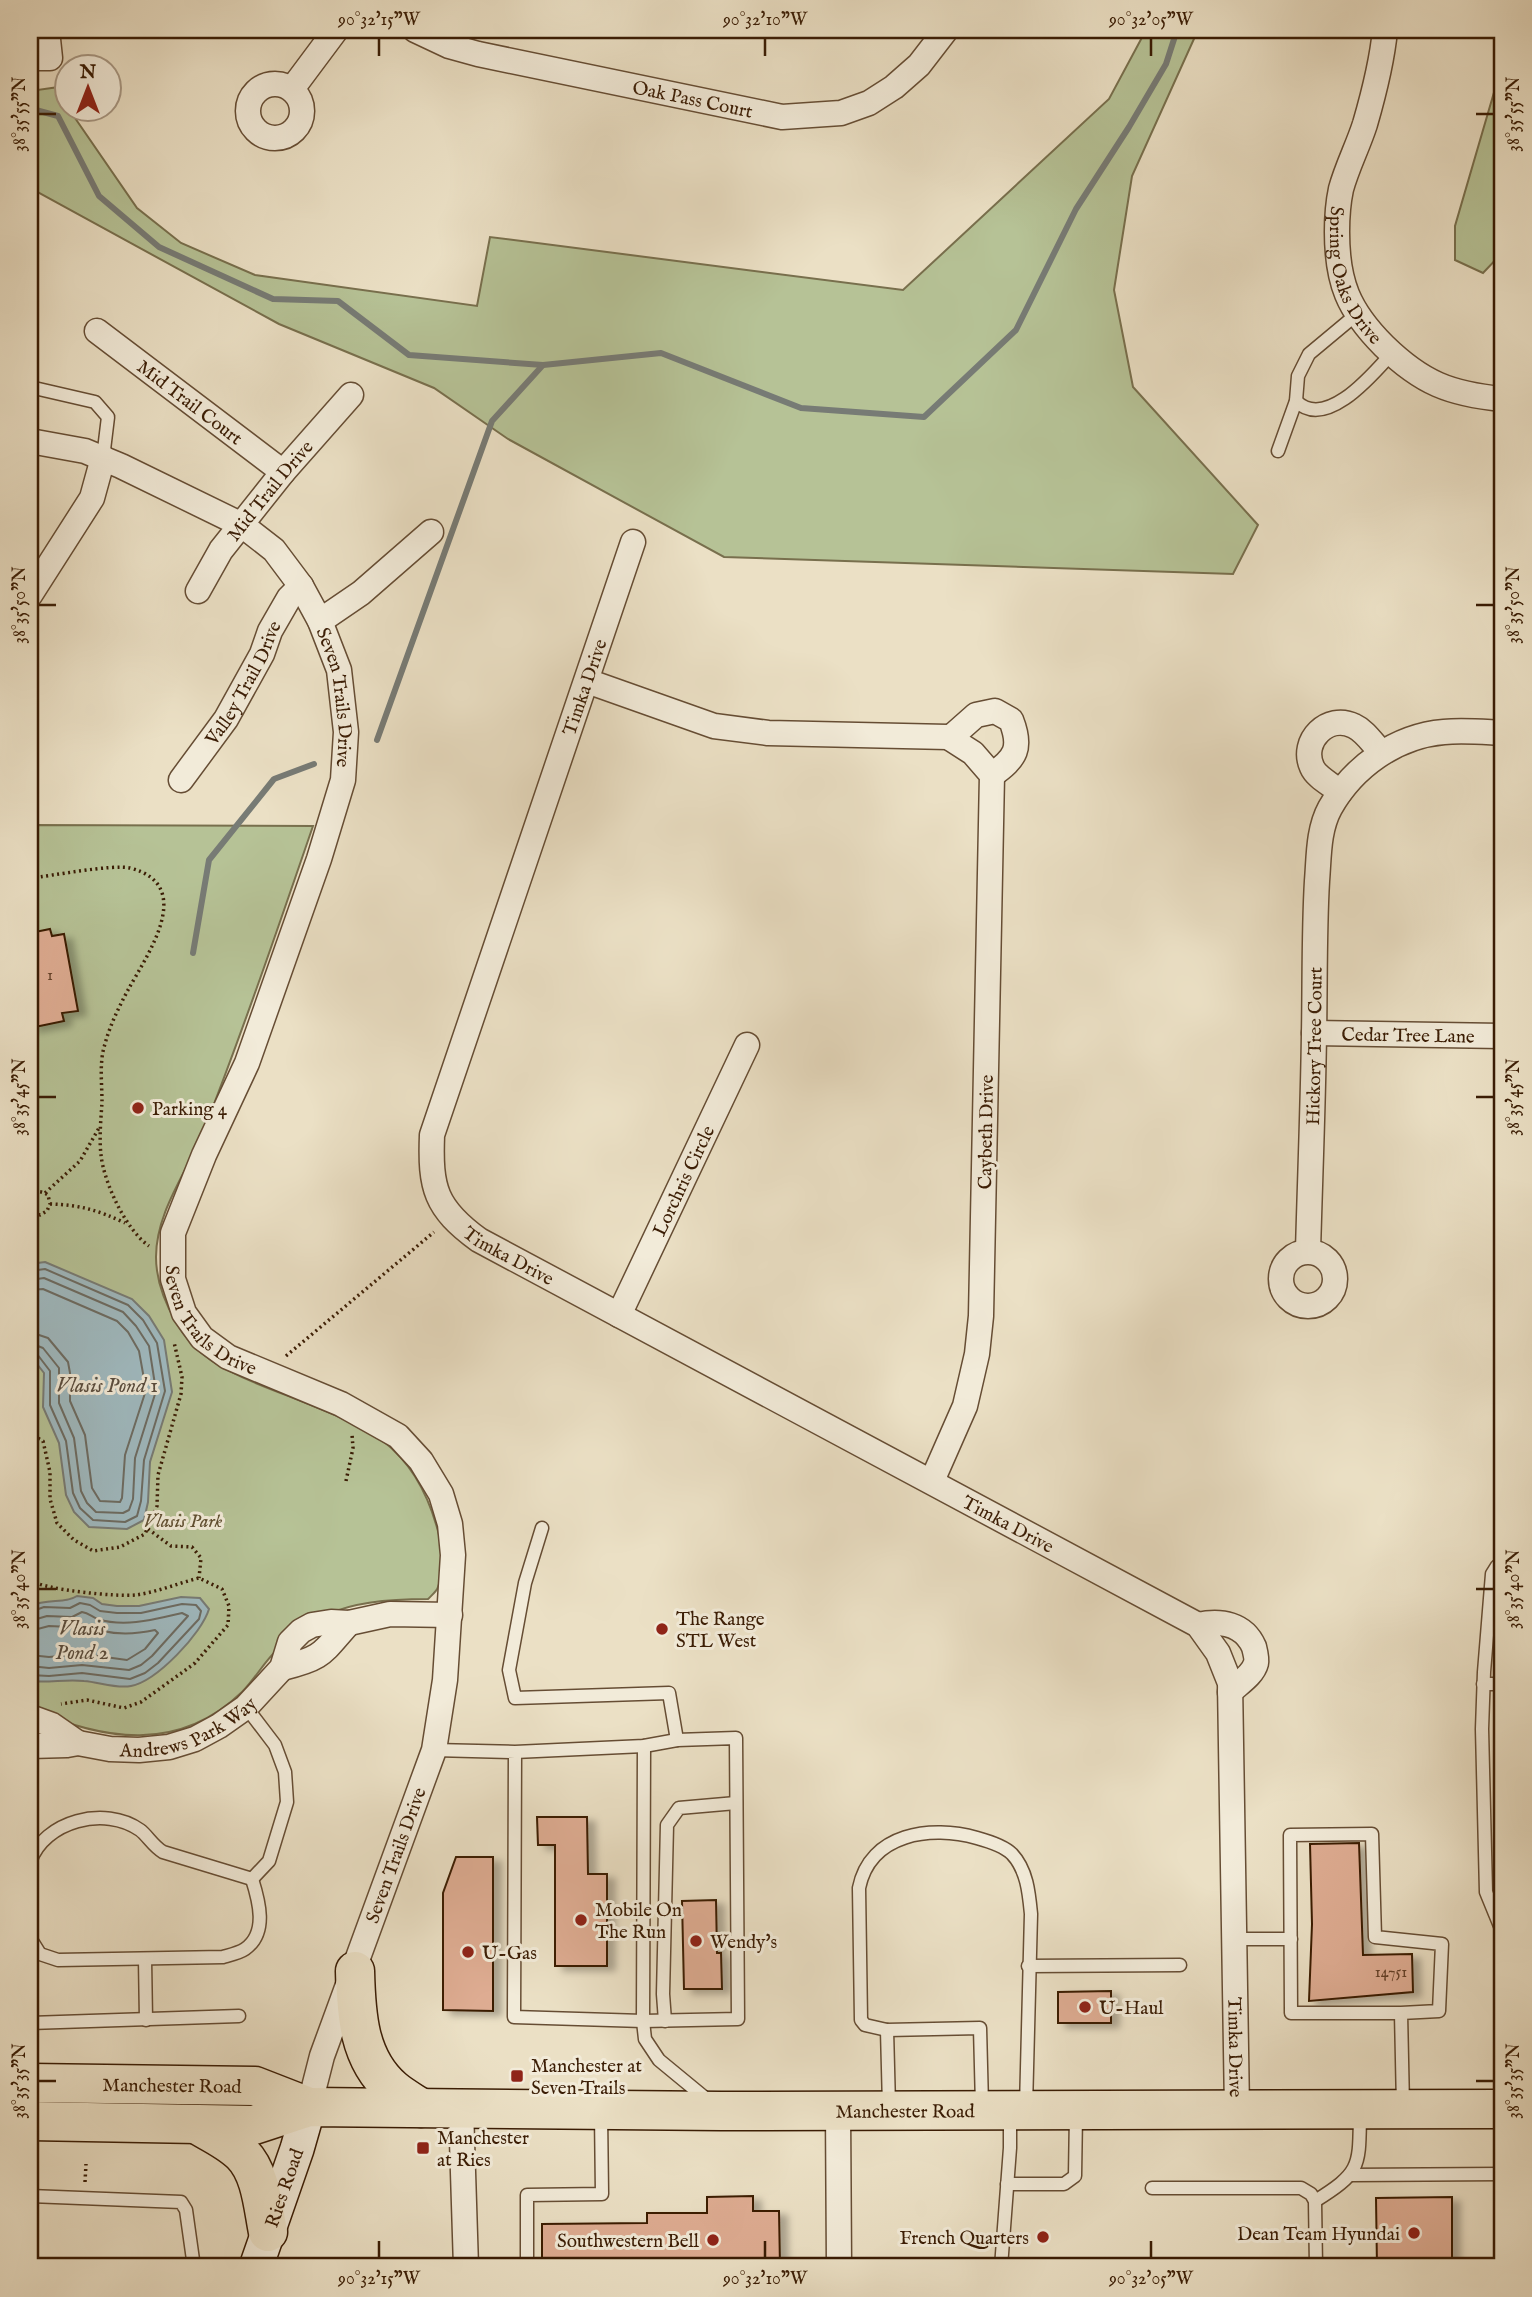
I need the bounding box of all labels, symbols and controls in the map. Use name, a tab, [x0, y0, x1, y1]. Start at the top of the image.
text: 90°32'15"W	[337, 9, 421, 32]
text: 90°32'10"W	[722, 9, 808, 32]
text: 90°32'05"W	[1108, 9, 1194, 32]
north arrow	[52, 52, 122, 122]
text: N	[79, 61, 97, 85]
text: 38°35'55"N	[9, 76, 32, 152]
street label: Oak Pass Court	[630, 76, 755, 125]
text: 38°35'55"N	[1503, 76, 1526, 152]
street label: Spring Oaks Drive	[1323, 205, 1386, 350]
street label: Mid Trail Court	[131, 356, 247, 451]
street label: Mid Trail Drive	[223, 436, 320, 547]
text: 38°35'50"N	[9, 566, 32, 644]
text: 38°35'50"N	[1503, 566, 1526, 644]
street label: Valley Trail Drive	[200, 616, 288, 751]
street label: Seven Trails Drive	[310, 624, 357, 768]
street label: Timka Drive	[558, 636, 614, 739]
house number: 1	[47, 966, 53, 986]
street label: Hickory Tree Court	[1302, 966, 1329, 1126]
street label: Cedar Tree Lane	[1341, 1023, 1475, 1050]
text: 38°35'45"N	[9, 1058, 32, 1136]
text: 38°35'45"N	[1503, 1058, 1526, 1136]
street label: Caybeth Drive	[974, 1074, 1000, 1190]
place label: Parking 4	[152, 1098, 228, 1122]
marker: Parking 4	[130, 1100, 146, 1116]
street label: Lorchris Circle	[648, 1122, 721, 1240]
street label: Timka Drive	[457, 1222, 558, 1292]
street label: Seven Trails Drive	[158, 1265, 260, 1382]
water label: Vlasis Pond 1	[56, 1373, 158, 1400]
street label: Timka Drive	[958, 1491, 1058, 1560]
park label: Vlasis Park	[144, 1510, 223, 1534]
text: 38°35'40"N	[9, 1549, 32, 1629]
text: 38°35'40"N	[1503, 1549, 1526, 1629]
place label: The Range STL West	[676, 1608, 765, 1654]
water label: Vlasis Pond 2	[55, 1616, 109, 1667]
marker: The Range STL West	[654, 1621, 670, 1637]
street label: Andrews Park Way	[118, 1692, 263, 1764]
street label: Seven Trails Drive	[361, 1784, 433, 1927]
place label: Mobile On The Run	[595, 1899, 682, 1945]
marker: Mobile On The Run	[573, 1912, 589, 1928]
place label: Wendy's	[710, 1931, 777, 1955]
marker: Wendy's	[688, 1933, 704, 1949]
place label: U-Gas	[482, 1942, 537, 1966]
marker: U-Gas	[460, 1944, 476, 1960]
house number: 14751	[1375, 1963, 1407, 1983]
place label: U-Haul	[1099, 1997, 1164, 2021]
street label: Timka Drive	[1221, 1997, 1247, 2098]
marker: U-Haul	[1077, 1999, 1093, 2015]
text: 38°35'35"N	[9, 2043, 32, 2119]
text: 38°35'35"N	[1503, 2043, 1526, 2119]
place label: Manchester at Seven Trails	[531, 2055, 642, 2101]
marker: Manchester at Seven Trails	[509, 2068, 525, 2084]
street label: Manchester Road	[102, 2074, 243, 2100]
street label: Manchester Road	[835, 2100, 976, 2125]
place label: Manchester at Ries	[437, 2127, 529, 2173]
marker: Manchester at Ries	[415, 2140, 431, 2156]
street label: Ries Road	[261, 2145, 311, 2231]
place label: Dean Team Hyundai	[1237, 2223, 1400, 2247]
marker: Dean Team Hyundai	[1406, 2225, 1422, 2241]
place label: French Quarters	[899, 2227, 1029, 2251]
marker: French Quarters	[1035, 2229, 1051, 2245]
place label: Southwestern Bell	[557, 2230, 700, 2254]
marker: Southwestern Bell	[705, 2232, 721, 2248]
text: 90°32'15"W	[337, 2268, 421, 2291]
text: 90°32'10"W	[722, 2268, 808, 2291]
text: 90°32'05"W	[1108, 2268, 1194, 2291]

